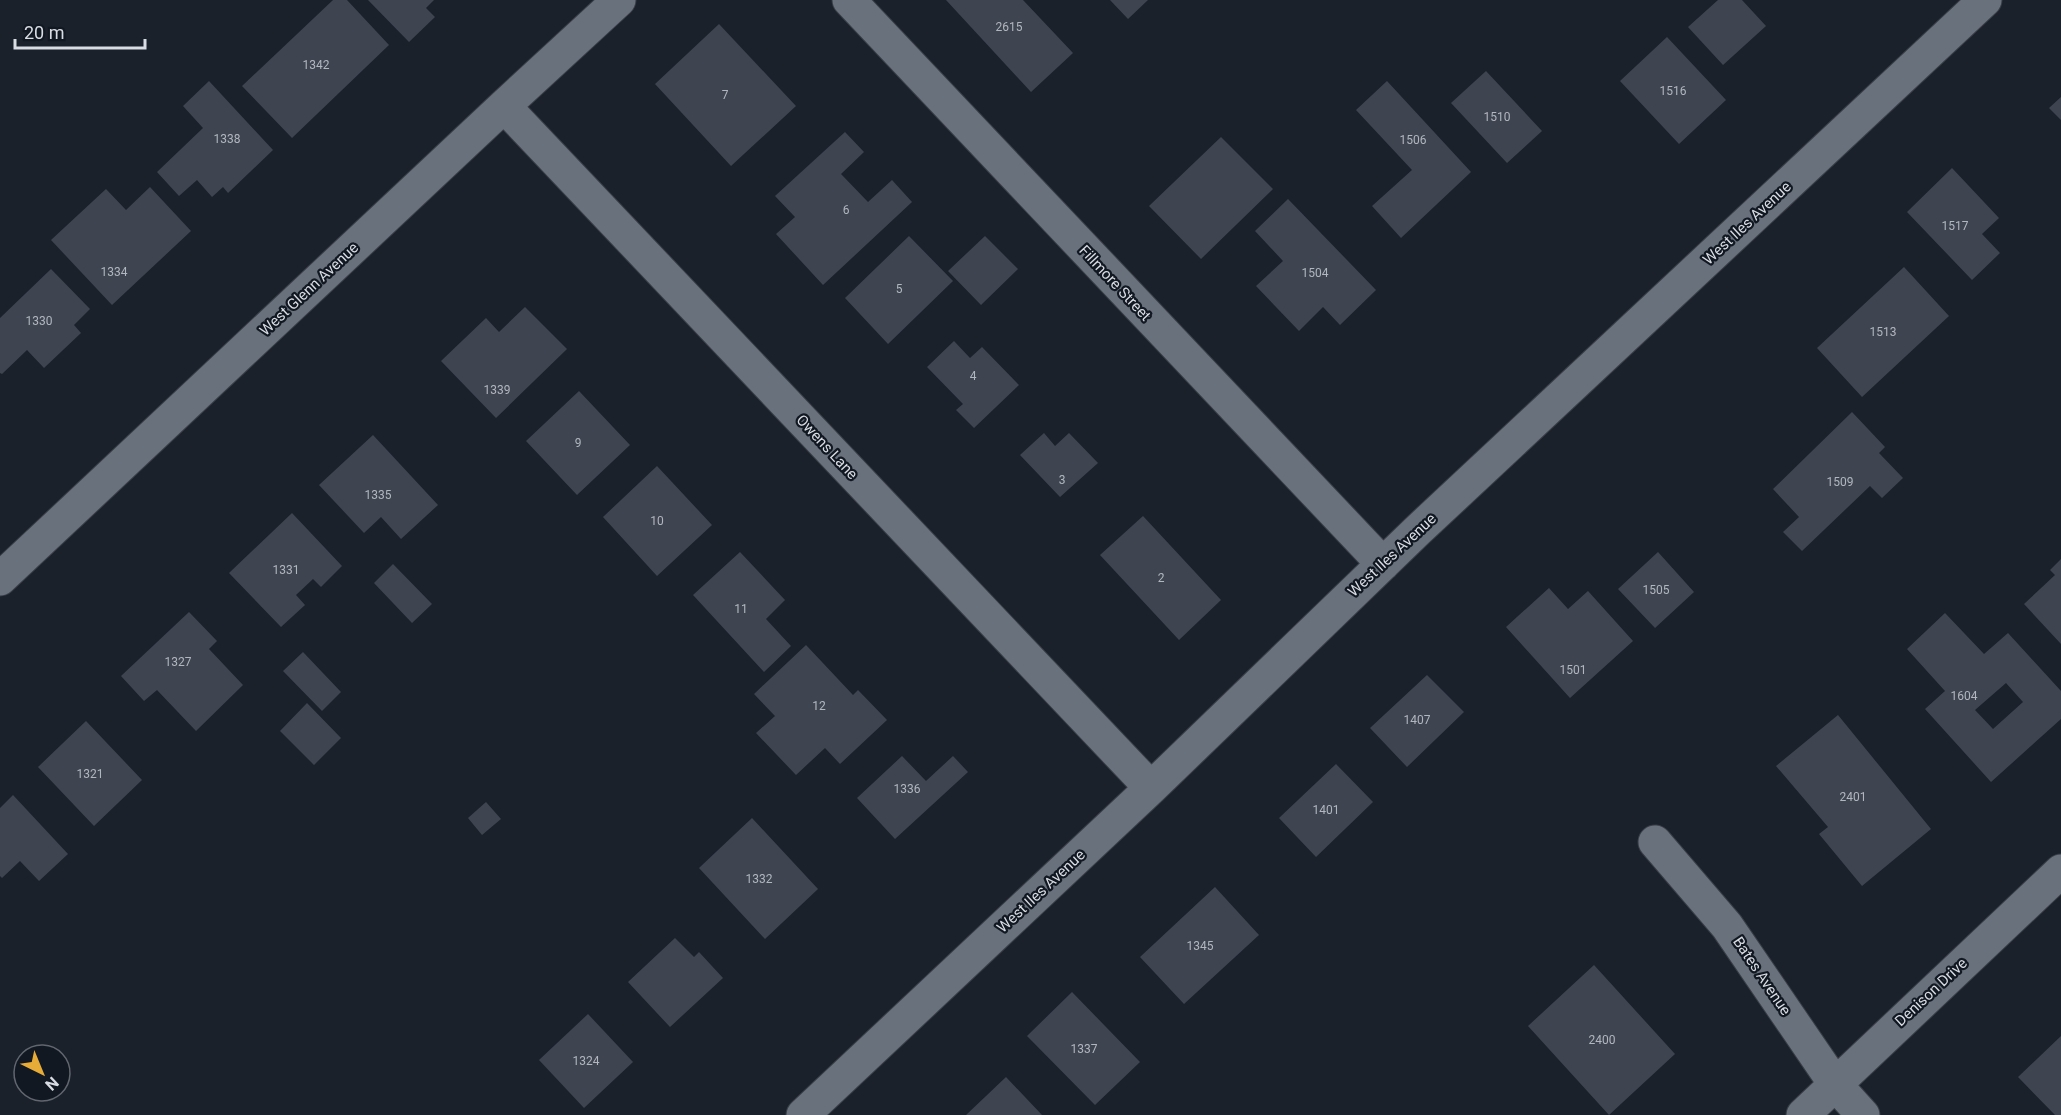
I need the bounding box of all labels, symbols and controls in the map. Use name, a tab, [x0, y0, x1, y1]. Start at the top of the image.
scale bar	[15, 12, 146, 50]
house number: 2615	[996, 20, 1023, 34]
text: 20 m	[24, 22, 64, 43]
house number: 1342	[303, 58, 330, 72]
house number: 1516	[1660, 84, 1687, 98]
house number: 7	[722, 88, 729, 102]
house number: 1510	[1484, 110, 1511, 124]
house number: 1338	[214, 132, 241, 146]
house number: 1506	[1400, 133, 1427, 147]
street label: West Iles Avenue	[1699, 178, 1795, 268]
house number: 6	[843, 203, 850, 217]
house number: 1517	[1942, 219, 1969, 233]
street label: West Glenn Avenue	[256, 239, 362, 339]
street label: Fillmore Street	[1075, 241, 1155, 325]
house number: 1334	[101, 265, 128, 279]
house number: 1504	[1302, 266, 1329, 280]
house number: 5	[896, 282, 903, 296]
house number: 1330	[26, 314, 53, 328]
house number: 1513	[1870, 325, 1896, 339]
house number: 4	[970, 369, 977, 383]
house number: 1339	[484, 383, 510, 397]
street label: Owens Lane	[793, 411, 861, 483]
house number: 9	[575, 436, 581, 450]
house number: 3	[1059, 473, 1065, 487]
house number: 1509	[1827, 475, 1853, 489]
house number: 1335	[365, 488, 392, 502]
street label: West Iles Avenue	[1344, 510, 1440, 600]
house number: 10	[650, 514, 664, 528]
house number: 1331	[273, 563, 299, 577]
house number: 2	[1158, 571, 1165, 585]
house number: 1505	[1643, 583, 1670, 597]
house number: 11	[734, 602, 748, 616]
house number: 1327	[165, 655, 192, 669]
house number: 1501	[1560, 663, 1586, 677]
house number: 1604	[1951, 689, 1978, 703]
house number: 12	[812, 699, 826, 713]
house number: 1407	[1404, 713, 1431, 727]
house number: 1321	[77, 767, 103, 781]
house number: 1336	[894, 782, 921, 796]
house number: 2401	[1840, 790, 1866, 804]
house number: 1401	[1313, 803, 1339, 817]
street label: West Iles Avenue	[993, 846, 1089, 936]
house number: 1332	[746, 872, 773, 886]
street label: Bates Avenue	[1729, 933, 1795, 1019]
house number: 1345	[1187, 939, 1214, 953]
street label: Denison Drive	[1891, 954, 1971, 1030]
house number: 2400	[1589, 1033, 1616, 1047]
house number: 1337	[1071, 1042, 1098, 1056]
north arrow	[12, 1043, 72, 1103]
house number: 1324	[573, 1054, 600, 1068]
text: N	[41, 1073, 62, 1094]

